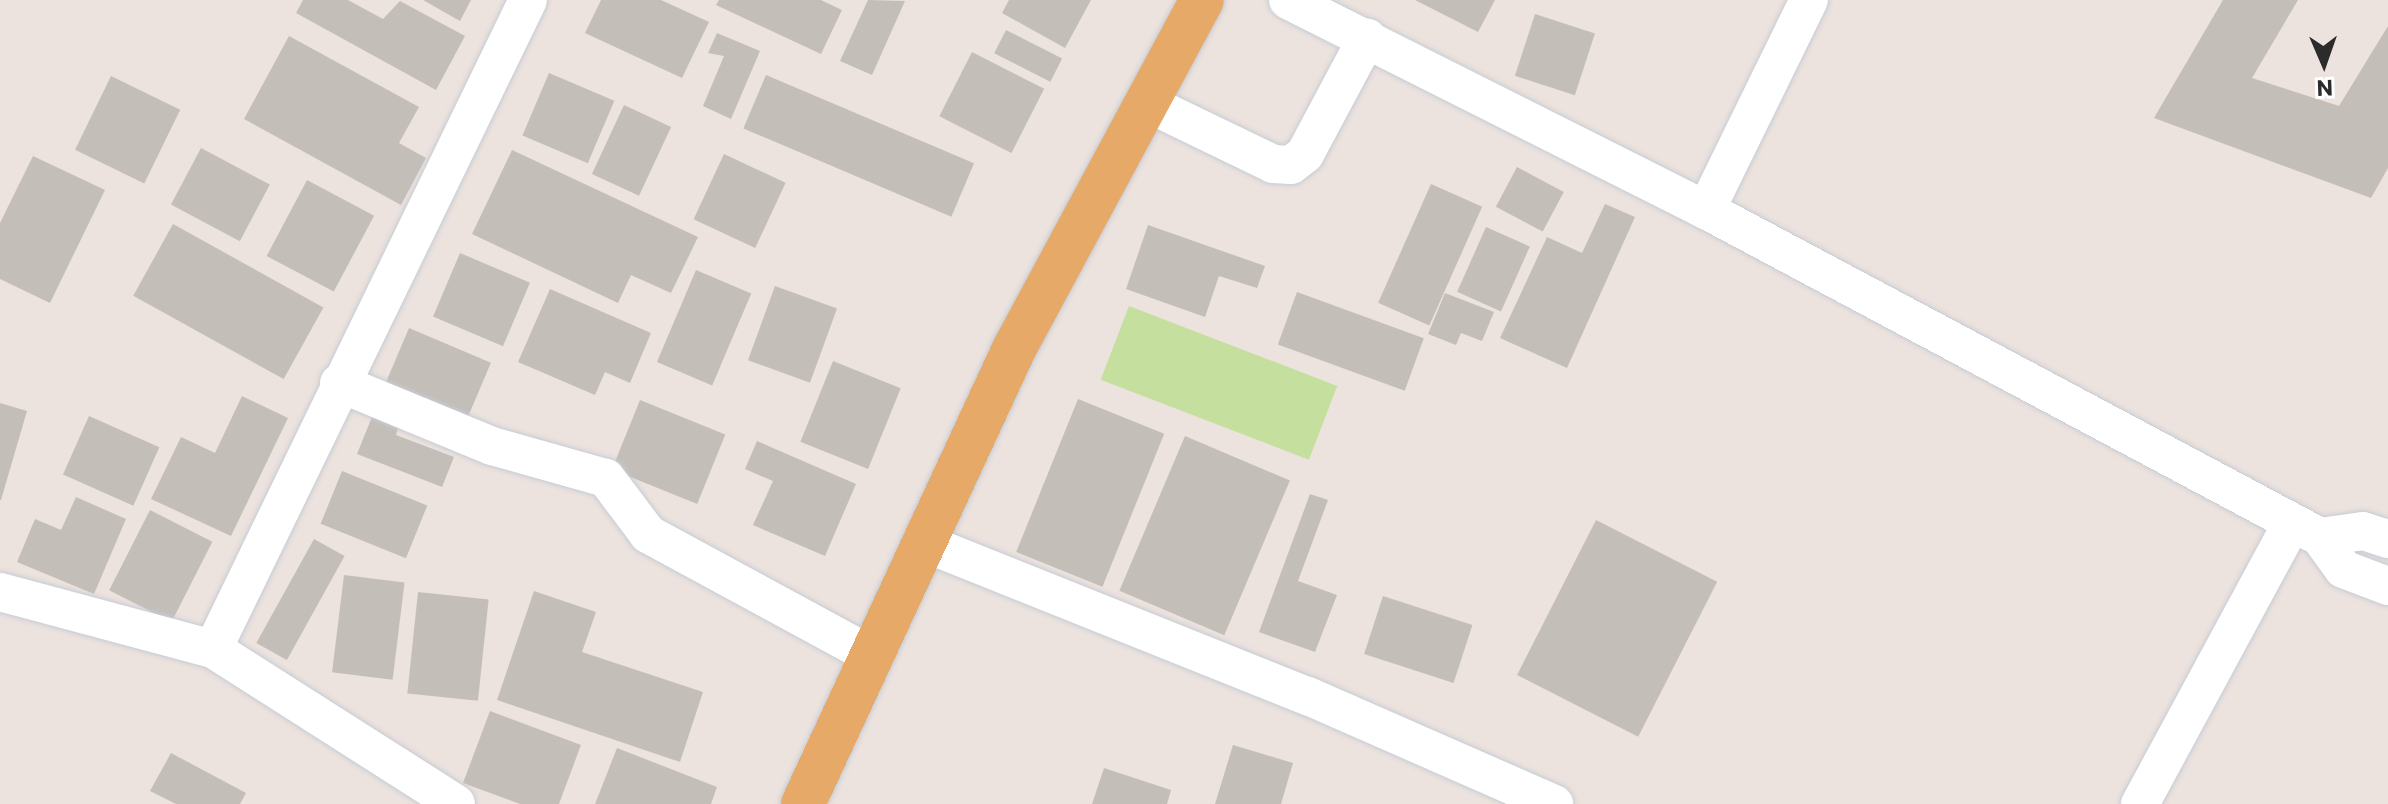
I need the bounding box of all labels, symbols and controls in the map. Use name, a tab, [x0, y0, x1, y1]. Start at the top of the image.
north arrow	[2284, 24, 2364, 104]
text: N	[2316, 75, 2334, 102]

